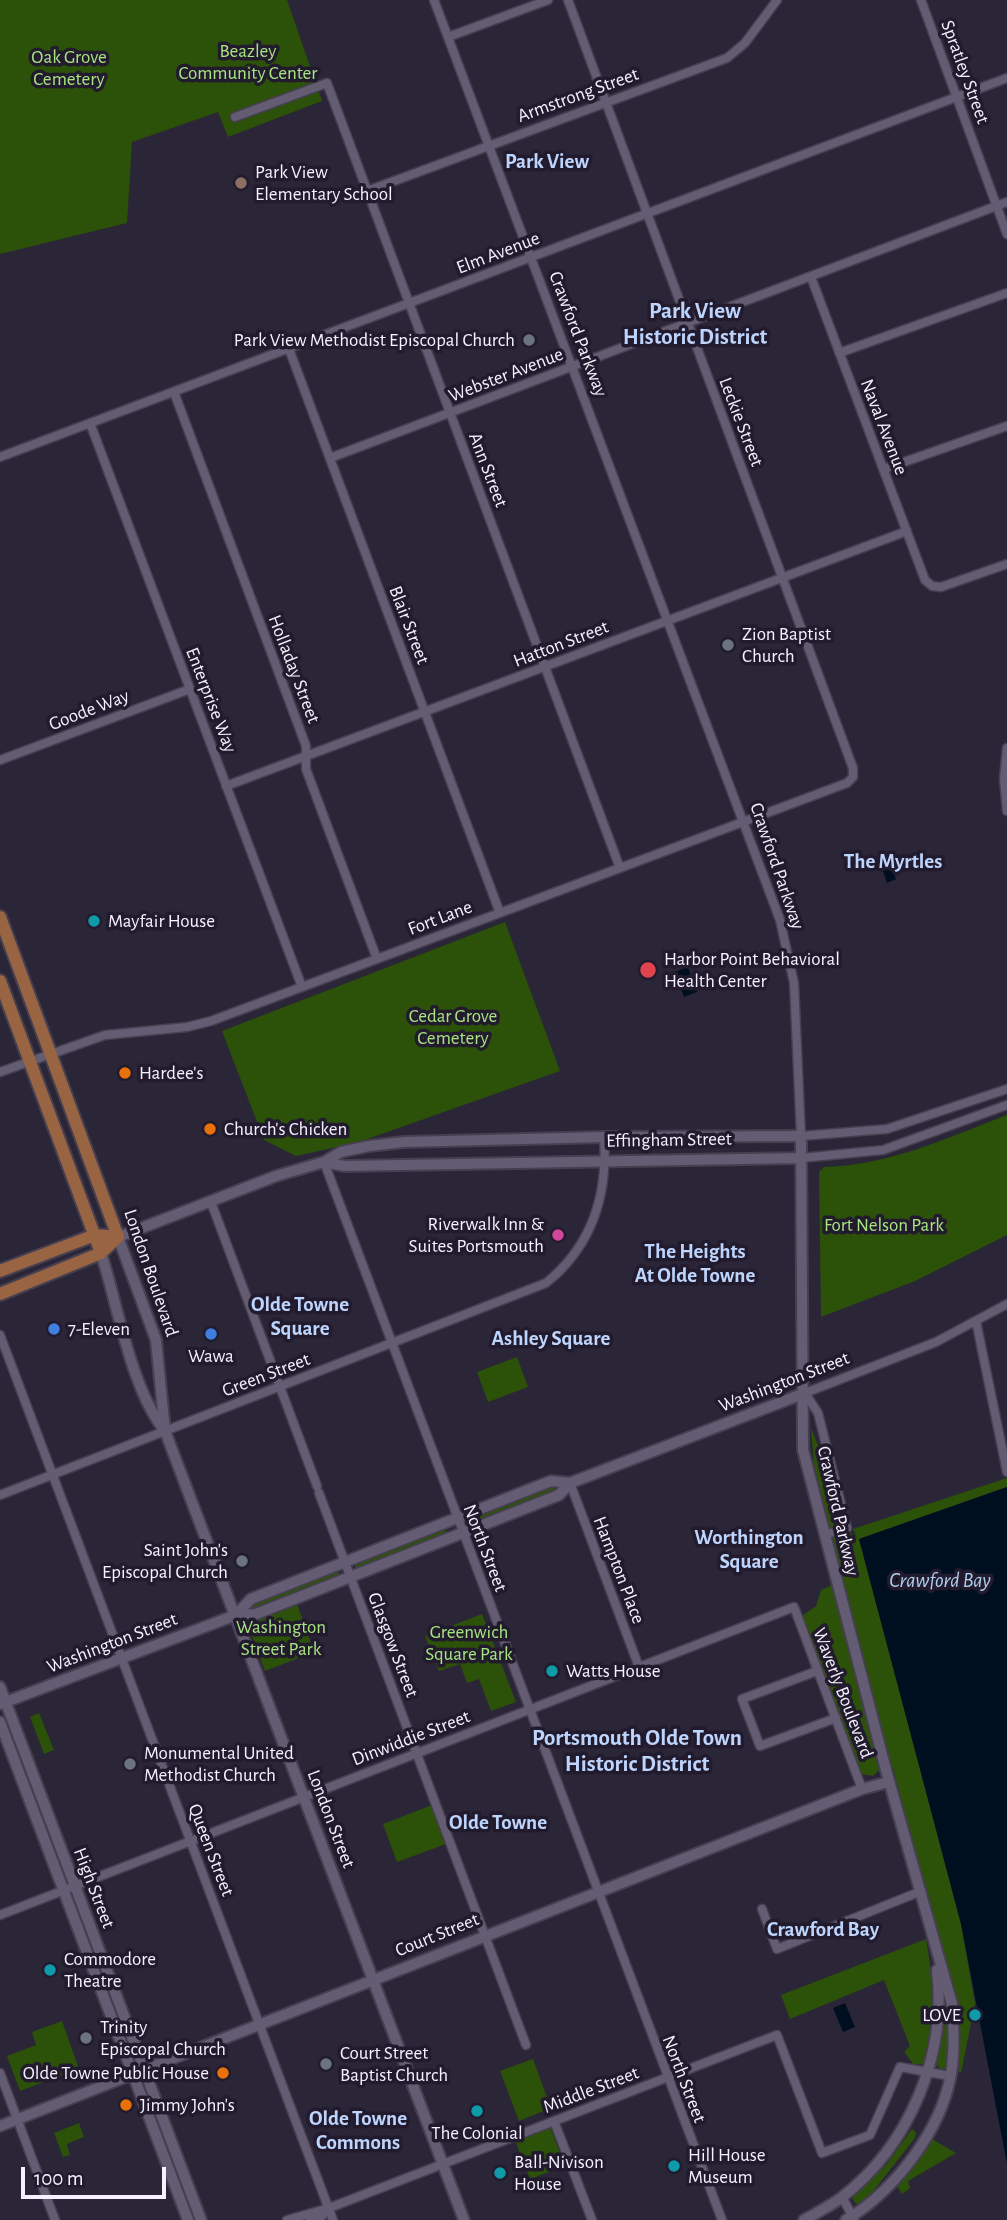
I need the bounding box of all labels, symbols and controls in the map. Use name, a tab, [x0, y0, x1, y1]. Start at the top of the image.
street label: Spratley Street	[936, 17, 994, 127]
park label: Beazley Community Center	[179, 40, 317, 84]
park label: Oak Grove Cemetery	[31, 46, 107, 90]
street label: Armstrong Street	[514, 63, 642, 127]
district label: Park View	[505, 149, 589, 175]
place label: Park View Elementary School	[255, 161, 393, 205]
marker: Park View Elementary School	[233, 175, 249, 191]
street label: Elm Avenue	[453, 227, 543, 279]
street label: Crawford Parkway	[544, 268, 612, 400]
district label: Park View Historic District	[623, 297, 767, 351]
place label: Park View Methodist Episcopal Church	[234, 329, 515, 351]
marker: Park View Methodist Episcopal Church	[521, 332, 537, 348]
street label: Webster Avenue	[445, 343, 567, 407]
street label: Leckie Street	[714, 374, 768, 470]
street label: Naval Avenue	[855, 376, 913, 478]
street label: Ann Street	[463, 429, 513, 511]
street label: Blair Street	[384, 583, 434, 667]
street label: Holladay Street	[263, 611, 325, 727]
street label: Hatton Street	[510, 615, 612, 673]
place label: Zion Baptist Church	[742, 623, 831, 667]
marker: Zion Baptist Church	[720, 637, 736, 653]
street label: Enterprise Way	[180, 644, 242, 756]
street label: Goode Way	[46, 684, 132, 736]
street label: Crawford Parkway	[745, 800, 809, 932]
district label: The Myrtles	[844, 849, 942, 875]
street label: Fort Lane	[405, 895, 475, 941]
place label: Mayfair House	[108, 910, 215, 932]
marker: Mayfair House	[86, 913, 102, 929]
place label: Harbor Point Behavioral Health Center	[664, 948, 840, 992]
marker: Harbor Point Behavioral Health Center	[638, 960, 658, 980]
park label: Cedar Grove Cemetery	[409, 1005, 497, 1049]
place label: Hardee's	[139, 1062, 203, 1084]
marker: Hardee's	[117, 1065, 133, 1081]
place label: Church's Chicken	[224, 1118, 347, 1140]
marker: Church's Chicken	[202, 1121, 218, 1137]
street label: Effingham Street	[606, 1128, 732, 1152]
street label: London Boulevard	[119, 1206, 183, 1340]
place label: Riverwalk Inn & Suites Portsmouth	[408, 1213, 544, 1257]
park label: Fort Nelson Park	[824, 1214, 944, 1236]
marker: Riverwalk Inn & Suites Portsmouth	[550, 1227, 566, 1243]
district label: The Heights At Olde Towne	[635, 1239, 755, 1289]
district label: Olde Towne Square	[251, 1292, 349, 1342]
place label: 7-Eleven	[68, 1318, 130, 1340]
marker: 7-Eleven	[46, 1321, 62, 1337]
marker: Wawa	[203, 1326, 219, 1342]
district label: Ashley Square	[491, 1326, 611, 1352]
place label: Wawa	[188, 1345, 234, 1367]
street label: Washington Street	[716, 1347, 852, 1417]
street label: Green Street	[219, 1348, 313, 1402]
street label: Crawford Parkway	[812, 1444, 864, 1578]
street label: North Street	[458, 1501, 512, 1595]
street label: Hampton Place	[588, 1513, 650, 1627]
district label: Worthington Square	[694, 1525, 804, 1575]
place label: Saint John's Episcopal Church	[102, 1539, 228, 1583]
marker: Saint John's Episcopal Church	[234, 1553, 250, 1569]
water label: Crawford Bay	[889, 1568, 991, 1594]
street label: Glasgow Street	[363, 1589, 423, 1701]
street label: Washington Street	[44, 1608, 180, 1678]
park label: Washington Street Park	[236, 1616, 326, 1660]
park label: Greenwich Square Park	[425, 1621, 513, 1665]
street label: Waverly Boulevard	[808, 1625, 878, 1761]
place label: Watts House	[566, 1660, 660, 1682]
marker: Watts House	[544, 1663, 560, 1679]
street label: Dinwiddie Street	[349, 1705, 473, 1771]
district label: Portsmouth Olde Town Historic District	[532, 1724, 742, 1778]
place label: Monumental United Methodist Church	[144, 1742, 294, 1786]
marker: Monumental United Methodist Church	[122, 1756, 138, 1772]
street label: London Street	[302, 1767, 360, 1871]
street label: Queen Street	[183, 1801, 239, 1899]
district label: Olde Towne	[449, 1810, 547, 1836]
street label: High Street	[68, 1844, 120, 1932]
street label: Court Street	[392, 1908, 482, 1962]
district label: Crawford Bay	[767, 1917, 879, 1943]
place label: Commodore Theatre	[64, 1948, 156, 1992]
marker: Commodore Theatre	[42, 1962, 58, 1978]
place label: LOVE	[922, 2004, 961, 2026]
marker: LOVE	[967, 2007, 983, 2023]
place label: Trinity Episcopal Church	[100, 2016, 226, 2060]
marker: Trinity Episcopal Church	[78, 2030, 94, 2046]
street label: North Street	[657, 2032, 711, 2126]
place label: Court Street Baptist Church	[340, 2042, 448, 2086]
marker: Court Street Baptist Church	[318, 2056, 334, 2072]
street label: Middle Street	[540, 2061, 642, 2119]
place label: Olde Towne Public House	[23, 2062, 209, 2084]
marker: Olde Towne Public House	[215, 2065, 231, 2081]
place label: Jimmy John's	[140, 2094, 235, 2116]
marker: Jimmy John's	[118, 2097, 134, 2113]
marker: The Colonial	[469, 2103, 485, 2119]
district label: Olde Towne Commons	[309, 2106, 407, 2156]
place label: The Colonial	[431, 2122, 523, 2144]
place label: Hill House Museum	[688, 2144, 766, 2188]
place label: Ball-Nivison House	[514, 2151, 604, 2195]
scale bar	[24, 2154, 170, 2198]
marker: Hill House Museum	[666, 2158, 682, 2174]
marker: Ball-Nivison House	[492, 2165, 508, 2181]
text: 100 m	[34, 2168, 84, 2189]

